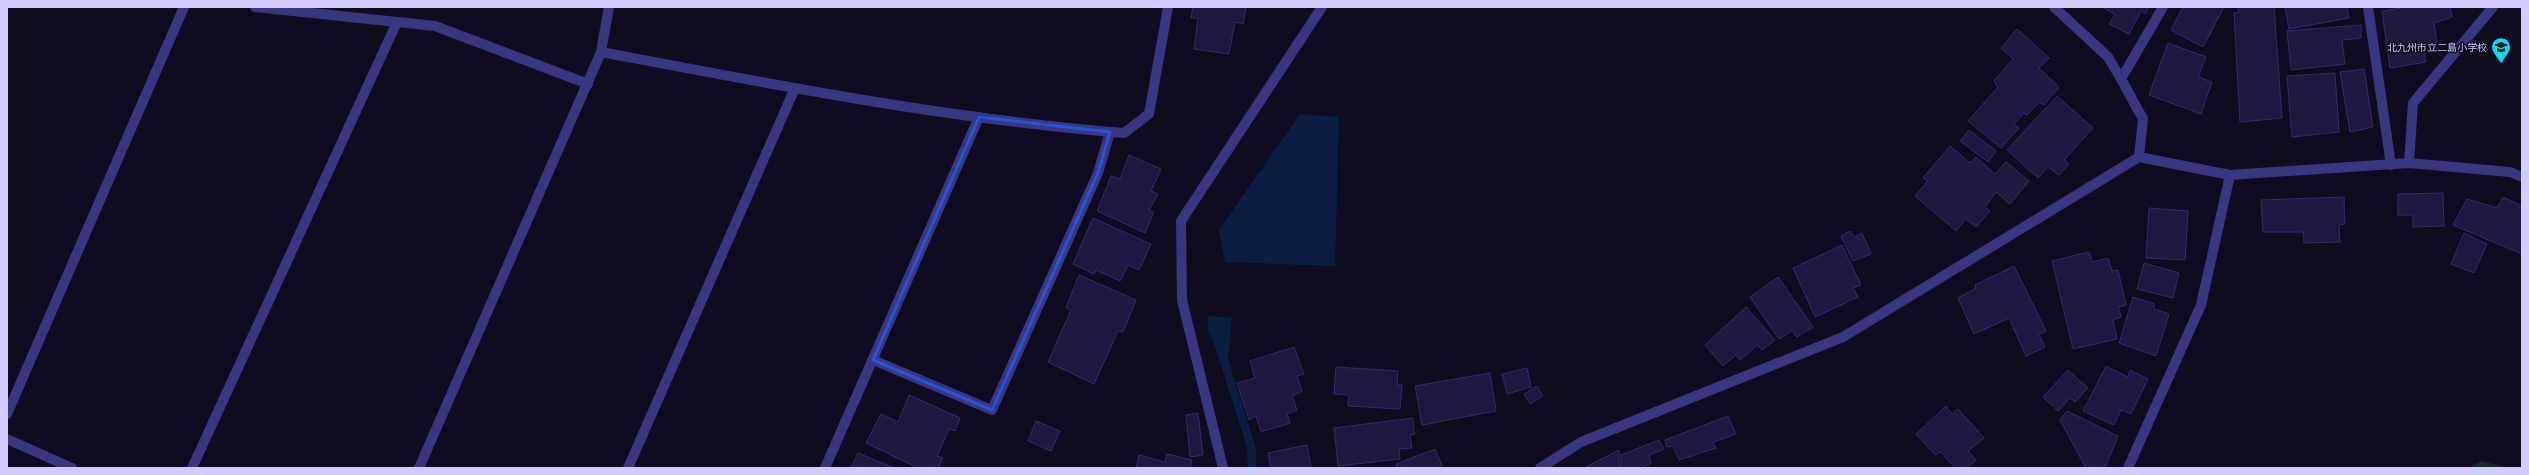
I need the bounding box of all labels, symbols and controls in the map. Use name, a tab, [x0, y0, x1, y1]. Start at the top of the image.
school or university icon: 北九州市立二島小学校	[2490, 36, 2512, 64]
place label: 北九州市立二島小学校	[2387, 41, 2487, 53]

